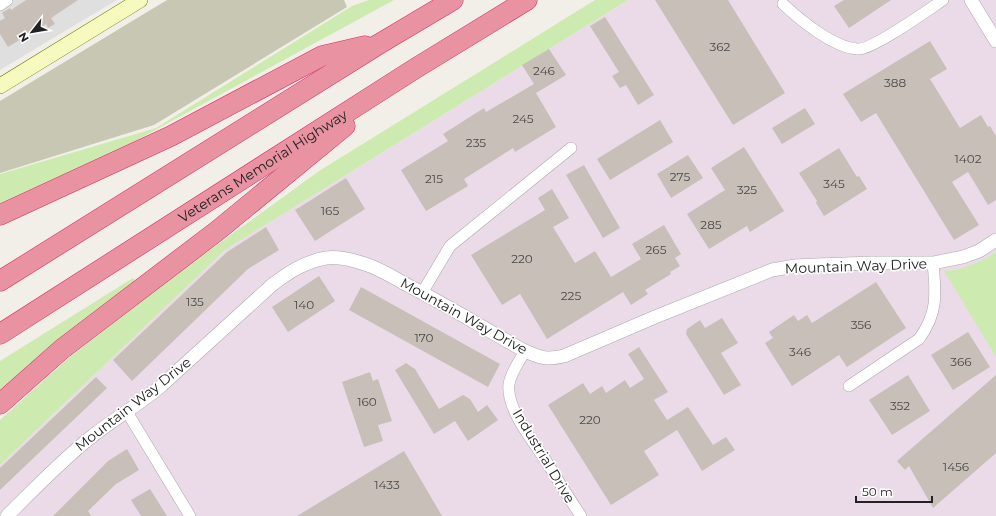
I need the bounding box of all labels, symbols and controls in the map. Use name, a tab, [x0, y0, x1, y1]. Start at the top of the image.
north arrow	[12, 12, 52, 52]
text: N	[15, 30, 32, 45]
house number: 362	[710, 39, 731, 54]
house number: 246	[533, 63, 555, 78]
house number: 388	[884, 75, 906, 90]
street label: Veterans Memorial Highway	[175, 105, 351, 227]
house number: 245	[512, 111, 534, 126]
house number: 235	[466, 135, 486, 150]
house number: 1402	[954, 151, 982, 166]
house number: 275	[670, 169, 690, 184]
house number: 215	[425, 171, 443, 186]
house number: 345	[823, 176, 845, 191]
house number: 325	[737, 182, 757, 197]
house number: 165	[321, 203, 339, 218]
house number: 285	[700, 217, 722, 232]
house number: 265	[646, 242, 667, 257]
house number: 220	[511, 251, 533, 266]
street label: Mountain Way Drive	[785, 255, 927, 277]
street label: Mountain Way Drive	[397, 274, 531, 358]
house number: 225	[561, 288, 581, 303]
house number: 135	[186, 294, 204, 309]
house number: 140	[294, 297, 314, 312]
house number: 356	[851, 317, 871, 332]
house number: 170	[414, 330, 434, 345]
house number: 346	[789, 344, 811, 359]
street label: Mountain Way Drive	[71, 353, 195, 455]
house number: 366	[950, 354, 972, 369]
house number: 160	[357, 394, 377, 409]
house number: 352	[890, 398, 910, 413]
street label: Industrial Drive	[509, 406, 579, 506]
house number: 220	[579, 412, 601, 427]
house number: 1456	[943, 459, 969, 474]
house number: 1433	[374, 477, 400, 492]
scale bar	[856, 478, 932, 504]
text: 50 m	[862, 484, 893, 499]

